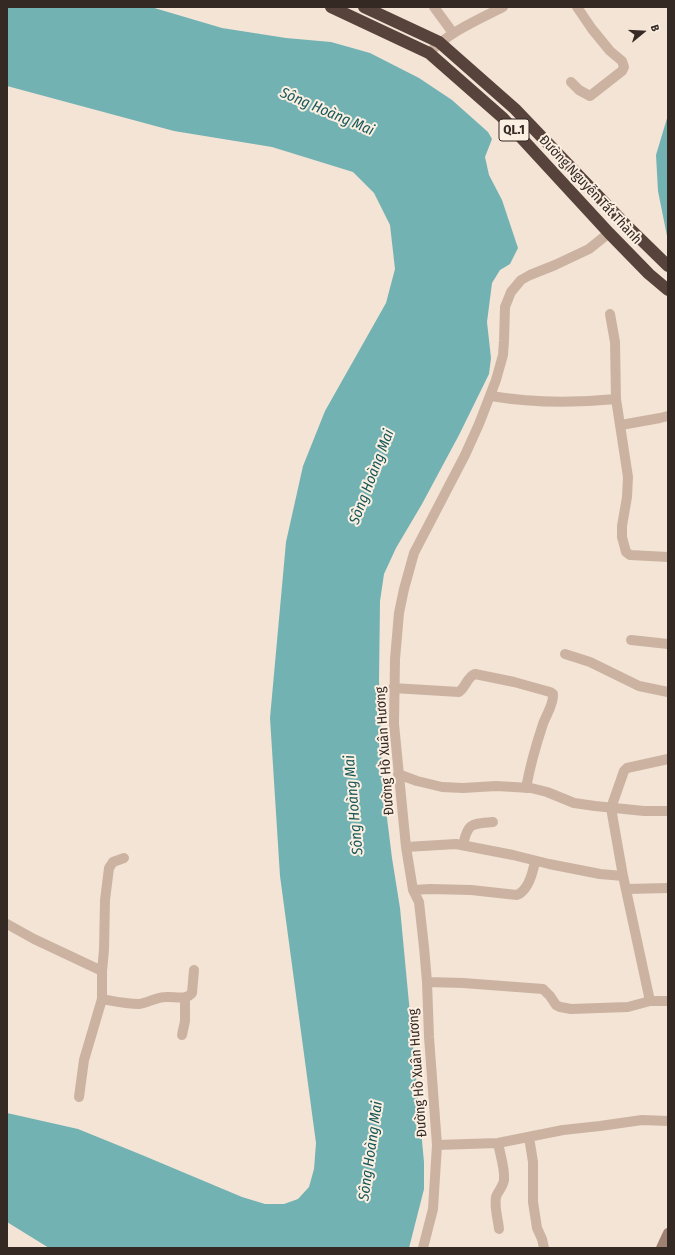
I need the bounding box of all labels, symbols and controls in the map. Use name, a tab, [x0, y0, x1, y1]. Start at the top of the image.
north arrow	[623, 12, 663, 52]
text: B	[648, 23, 662, 33]
water label: Sông Hoàng Mai	[277, 84, 377, 140]
road number: QL.1	[499, 119, 529, 141]
street label: Đường Nguyễn Tất Thành	[535, 132, 645, 248]
water label: Sông Hoàng Mai	[346, 427, 398, 527]
street label: Đường Hồ Xuân Hương	[372, 686, 398, 816]
water label: Sông Hoàng Mai	[341, 754, 367, 856]
street label: Đường Hồ Xuân Hương	[405, 1008, 431, 1138]
water label: Sông Hoàng Mai	[355, 1100, 387, 1202]

